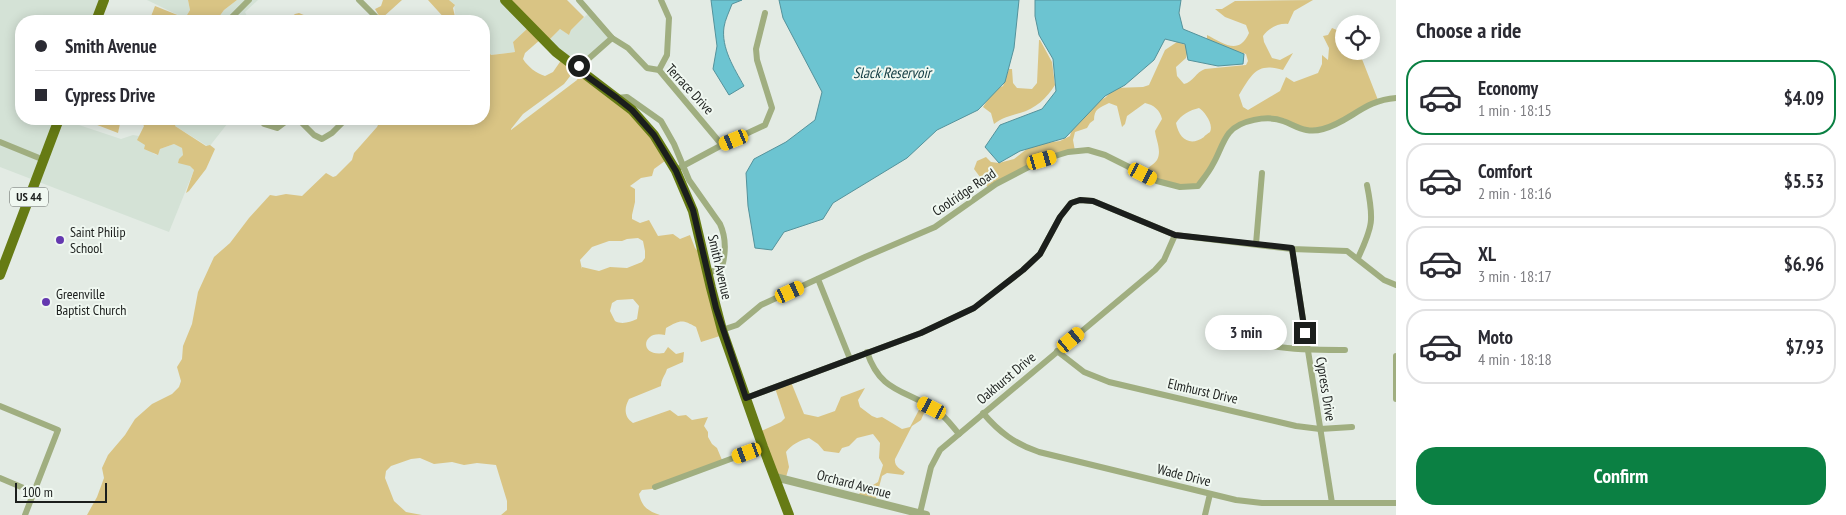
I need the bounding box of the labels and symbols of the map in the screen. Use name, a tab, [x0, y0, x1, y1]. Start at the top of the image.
route start	[568, 55, 590, 77]
street label: Terrace Drive	[662, 60, 718, 118]
water label: Slack Reservoir	[853, 63, 933, 82]
car	[717, 127, 750, 153]
car	[1025, 149, 1058, 171]
car	[1126, 161, 1159, 187]
street label: Coolridge Road	[929, 164, 999, 220]
road number: US 44	[10, 188, 48, 206]
place label: Saint Philip School	[70, 223, 126, 257]
street label: Smith Avenue	[704, 233, 736, 301]
marker: Saint Philip School	[54, 234, 66, 246]
car	[773, 279, 806, 305]
place label: Greenville Baptist Church	[56, 285, 126, 319]
marker: Greenville Baptist Church	[40, 296, 52, 308]
callout: 3 min	[1205, 316, 1288, 350]
route end	[1294, 322, 1316, 344]
car	[1054, 325, 1087, 355]
street label: Oakhurst Drive	[973, 348, 1039, 408]
street label: Cypress Drive	[1312, 356, 1340, 423]
street label: Elmhurst Drive	[1166, 374, 1240, 408]
car	[915, 395, 948, 421]
car	[730, 441, 763, 465]
street label: Wade Drive	[1155, 460, 1213, 490]
street label: Orchard Avenue	[815, 465, 893, 503]
scale bar	[15, 480, 108, 503]

